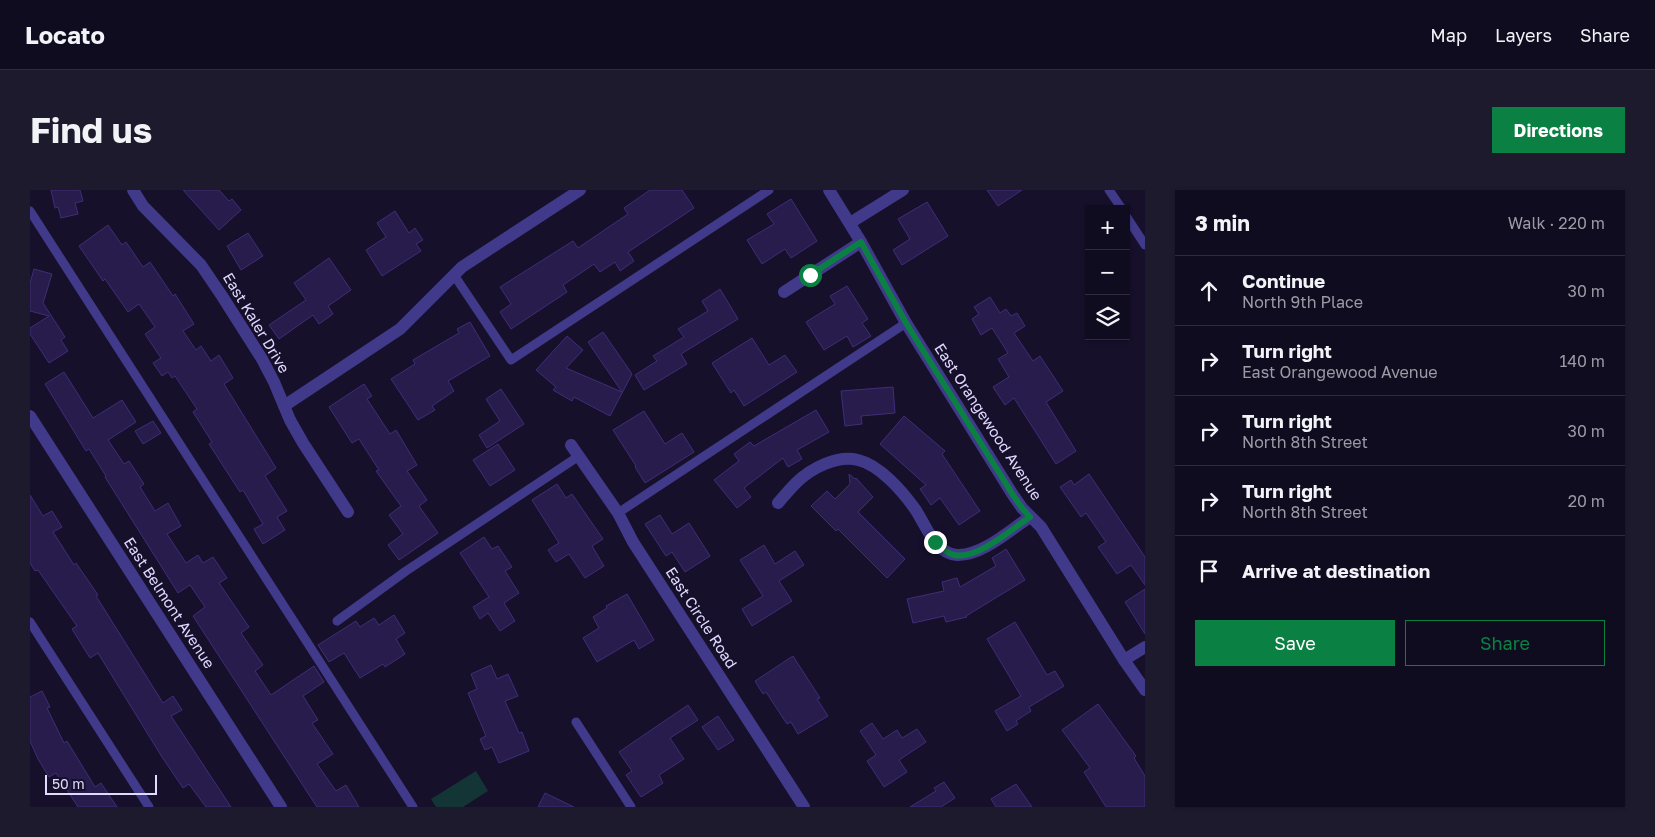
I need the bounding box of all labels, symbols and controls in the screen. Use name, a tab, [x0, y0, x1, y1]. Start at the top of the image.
text: Locato	[25, 20, 105, 49]
text: Map	[1430, 24, 1467, 46]
text: Layers	[1495, 24, 1552, 46]
text: Share	[1580, 24, 1630, 46]
button: Directions	[1492, 107, 1625, 153]
text: Find us	[30, 109, 152, 151]
map controls	[1085, 205, 1130, 340]
button: +	[1085, 205, 1130, 250]
text: 3 min	[1195, 210, 1250, 236]
text: Walk · 220 m	[1508, 213, 1605, 233]
button: −	[1085, 250, 1130, 295]
route start	[799, 264, 822, 287]
street label: East Kaler Drive	[220, 269, 294, 376]
text: Continue	[1242, 269, 1325, 292]
icon: ahead	[1195, 277, 1223, 305]
text: 30 m	[1568, 281, 1605, 301]
text: North 9th Place	[1242, 292, 1363, 312]
button: layers	[1085, 295, 1130, 340]
text: Turn right	[1242, 339, 1332, 362]
street label: East Orangewood Avenue	[931, 340, 1046, 503]
icon: right	[1195, 347, 1223, 375]
text: 140 m	[1559, 351, 1605, 371]
text: East Orangewood Avenue	[1242, 362, 1438, 382]
text: Turn right	[1242, 409, 1332, 432]
icon: right	[1195, 417, 1223, 445]
text: 30 m	[1568, 421, 1605, 441]
text: North 8th Street	[1242, 432, 1368, 452]
text: Turn right	[1242, 479, 1332, 502]
icon: right	[1195, 487, 1223, 515]
text: 20 m	[1568, 491, 1605, 511]
text: North 8th Street	[1242, 502, 1368, 522]
route end	[924, 531, 947, 554]
street label: East Belmont Avenue	[121, 533, 219, 672]
icon: arrive	[1195, 557, 1223, 585]
text: Arrive at destination	[1242, 559, 1430, 582]
street label: East Circle Road	[662, 563, 741, 671]
button: Save	[1195, 620, 1395, 666]
button: Share	[1405, 620, 1605, 666]
scale bar	[45, 772, 158, 795]
text: 50 m	[52, 775, 85, 792]

